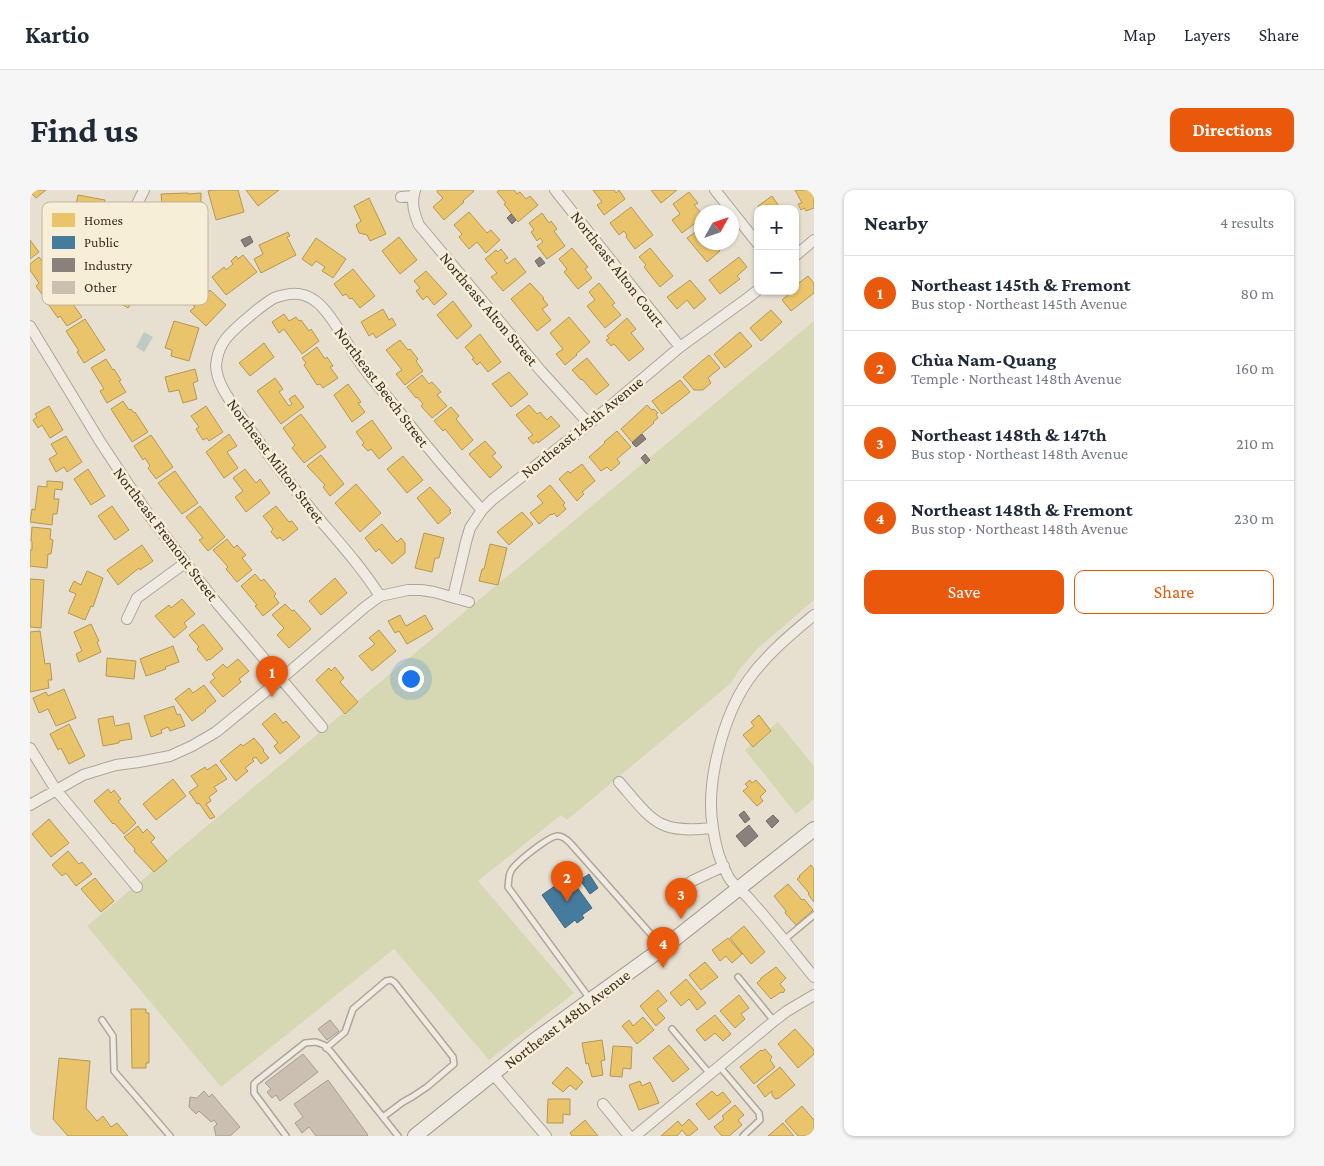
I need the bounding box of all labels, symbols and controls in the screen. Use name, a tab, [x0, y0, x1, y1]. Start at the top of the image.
text: Kartio	[25, 21, 90, 48]
text: Map	[1123, 25, 1156, 45]
text: Layers	[1184, 25, 1231, 45]
text: Share	[1259, 25, 1299, 45]
button: Directions	[1170, 108, 1294, 152]
text: Find us	[30, 111, 138, 150]
legend	[42, 202, 208, 305]
north arrow	[694, 205, 739, 250]
map controls	[754, 205, 799, 295]
button: +	[754, 205, 799, 250]
street label: Northeast Alton Court	[568, 208, 669, 331]
text: Nearby	[864, 211, 928, 235]
text: Homes	[84, 212, 123, 228]
text: 4 results	[1220, 214, 1274, 231]
text: Public	[84, 234, 119, 250]
street label: Northeast Alton Street	[437, 249, 542, 370]
button: −	[754, 250, 799, 295]
text: Industry	[84, 257, 133, 273]
text: Northeast 145th & Fremont	[911, 274, 1131, 295]
text: Other	[84, 279, 117, 295]
text: 1	[877, 285, 883, 302]
text: 80 m	[1240, 285, 1274, 302]
text: Bus stop · Northeast 145th Avenue	[911, 295, 1127, 312]
street label: Northeast Beech Street	[331, 324, 433, 451]
text: Chùa Nam-Quang	[911, 349, 1056, 370]
text: 2	[876, 360, 884, 377]
text: 160 m	[1236, 360, 1274, 377]
text: Temple · Northeast 148th Avenue	[911, 370, 1121, 387]
street label: Northeast 145th Avenue	[518, 373, 646, 481]
street label: Northeast Milton Street	[224, 396, 329, 527]
text: Northeast 148th & 147th	[911, 424, 1107, 445]
text: 3	[876, 435, 884, 452]
text: 210 m	[1236, 435, 1274, 452]
text: Bus stop · Northeast 148th Avenue	[911, 445, 1128, 462]
street label: Northeast Fremont Street	[110, 464, 222, 604]
text: Northeast 148th & Fremont	[911, 499, 1133, 520]
text: 4	[876, 510, 884, 527]
text: 230 m	[1234, 510, 1274, 527]
text: Bus stop · Northeast 148th Avenue	[911, 520, 1128, 537]
button: Save	[864, 570, 1064, 614]
button: Share	[1074, 570, 1274, 614]
pin: 1	[256, 656, 288, 697]
your location	[398, 666, 424, 692]
pin: 2	[551, 861, 583, 902]
pin: 3	[665, 878, 697, 919]
pin: 4	[647, 927, 679, 968]
street label: Northeast 148th Avenue	[501, 966, 633, 1072]

